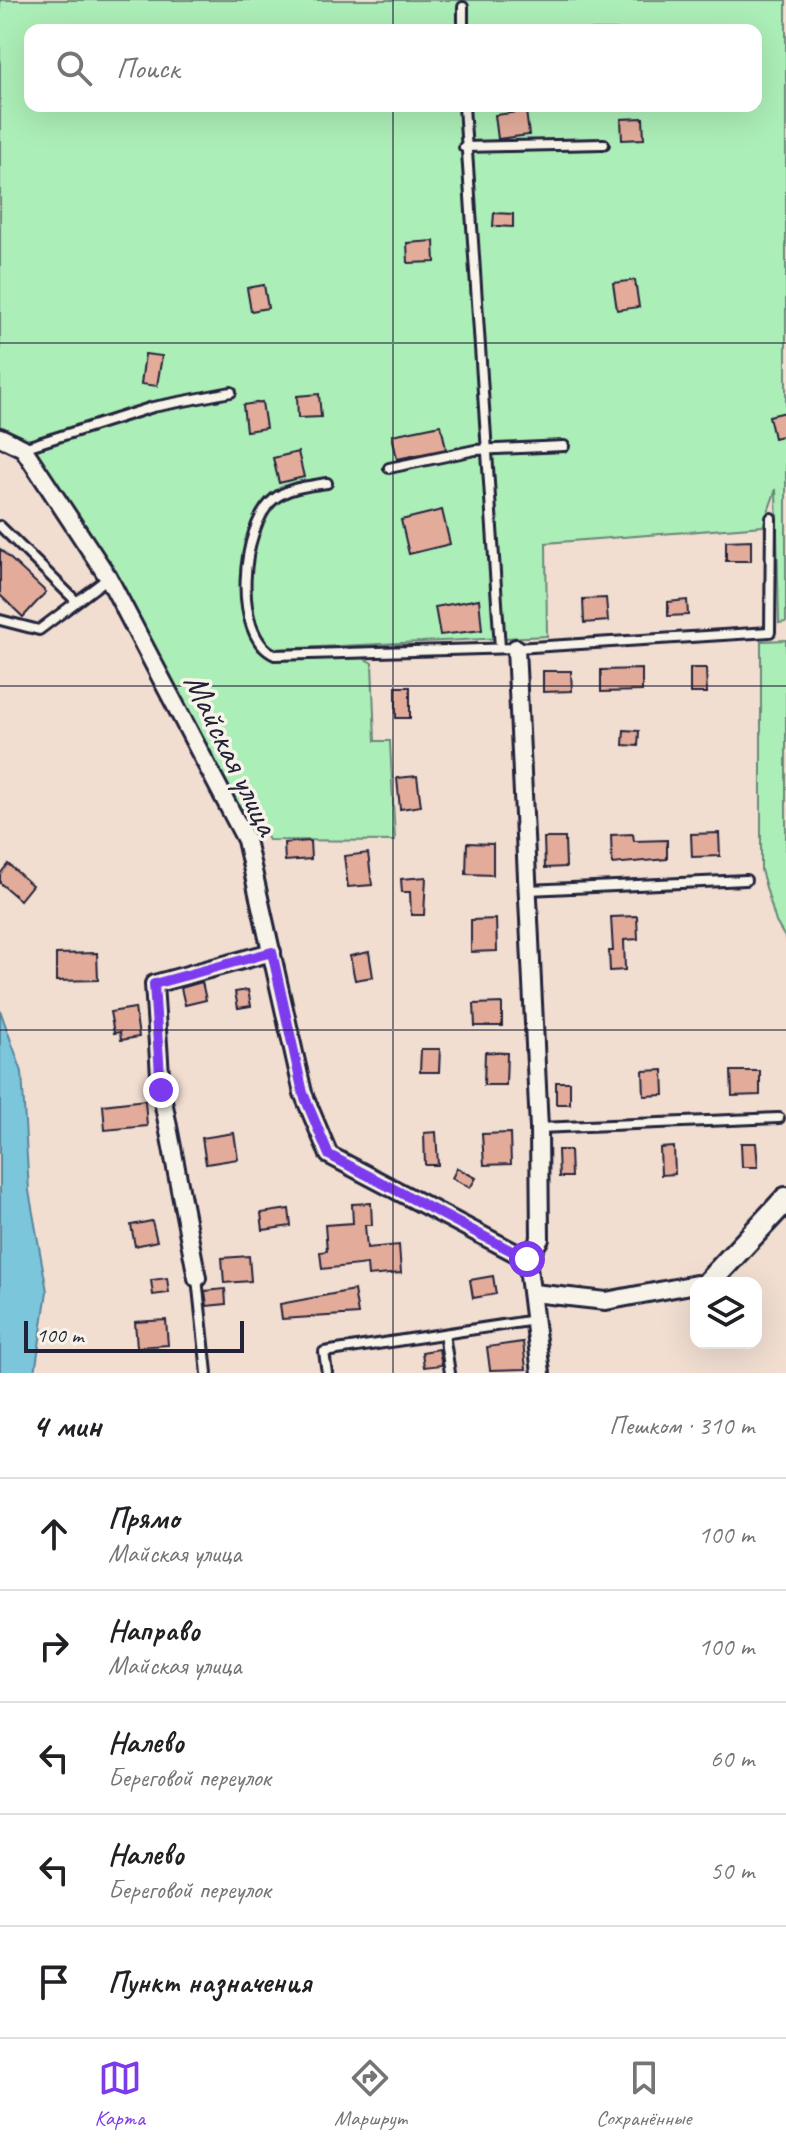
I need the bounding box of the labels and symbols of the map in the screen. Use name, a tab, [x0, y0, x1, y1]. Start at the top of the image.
street label: Майская улица	[174, 666, 291, 844]
route end	[143, 1072, 179, 1108]
route start	[509, 1241, 545, 1277]
scale bar	[24, 1317, 244, 1353]

